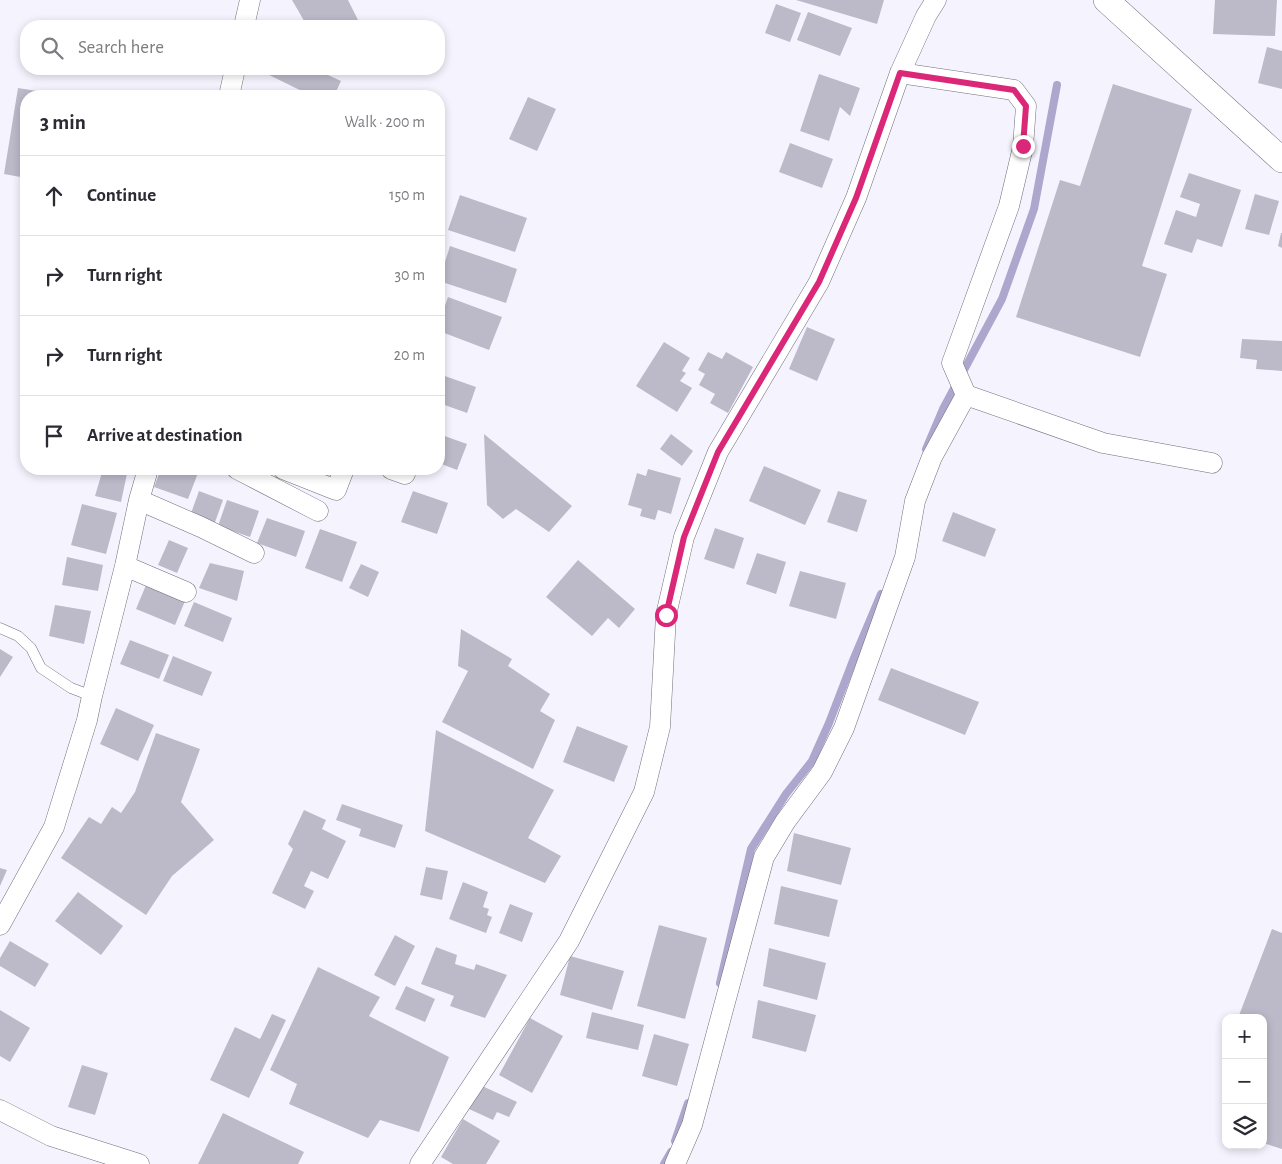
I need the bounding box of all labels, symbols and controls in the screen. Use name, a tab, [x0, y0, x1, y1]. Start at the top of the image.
search box	[20, 20, 445, 75]
icon: search	[38, 34, 66, 62]
text: Search here	[78, 38, 164, 57]
text: 3 min	[40, 112, 86, 133]
text: Walk · 200 m	[344, 114, 425, 130]
route end	[1012, 135, 1035, 158]
icon: ahead	[40, 182, 68, 210]
text: Continue	[87, 186, 156, 205]
text: 150 m	[389, 187, 425, 203]
icon: right	[40, 262, 68, 290]
text: Turn right	[87, 266, 162, 285]
text: 30 m	[395, 267, 425, 283]
icon: right	[40, 342, 68, 370]
text: Turn right	[87, 346, 162, 365]
text: 20 m	[394, 347, 425, 363]
icon: arrive	[40, 422, 68, 450]
text: Arrive at destination	[87, 426, 243, 445]
route start	[655, 604, 678, 627]
map controls	[1222, 1014, 1267, 1149]
button: +	[1222, 1014, 1267, 1059]
button: −	[1222, 1059, 1267, 1104]
button: layers	[1222, 1104, 1267, 1149]

